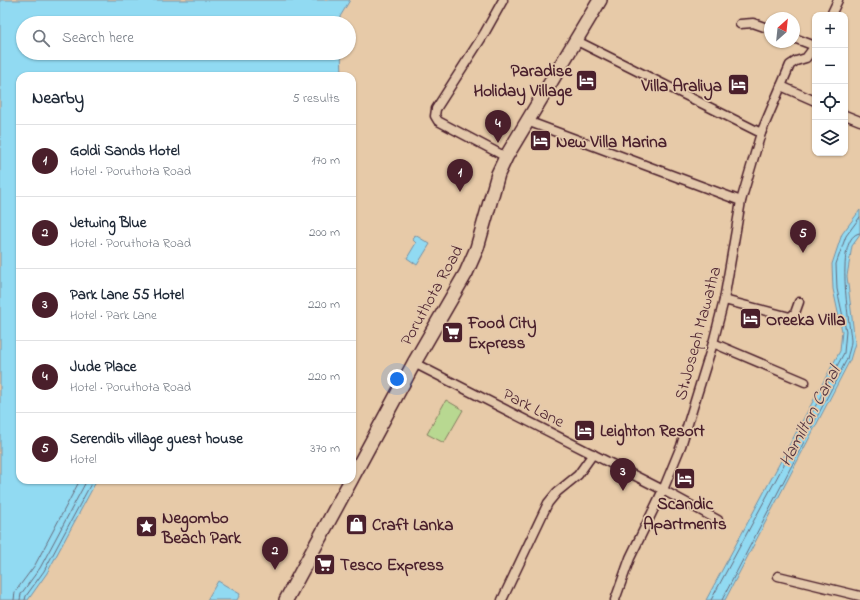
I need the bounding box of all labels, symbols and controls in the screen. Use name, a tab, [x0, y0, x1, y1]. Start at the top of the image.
north arrow	[764, 12, 800, 48]
map controls	[812, 12, 848, 156]
button: +	[812, 12, 848, 48]
search box	[16, 16, 356, 60]
icon: search	[30, 27, 52, 49]
text: Search here	[62, 27, 134, 49]
button: −	[812, 48, 848, 84]
place label: Paradise Holiday Village	[473, 59, 573, 106]
hotel icon: Paradise Holiday Village	[574, 67, 600, 93]
hotel icon: Villa Araliya	[725, 72, 751, 98]
place label: Villa Araliya	[640, 74, 722, 101]
button: locate	[812, 84, 848, 120]
text: Nearby	[32, 86, 84, 111]
text: 5 results	[292, 89, 340, 108]
pin: 4	[485, 110, 511, 143]
button: layers	[812, 120, 848, 156]
hotel icon: New Villa Marina	[528, 128, 554, 154]
place label: New Villa Marina	[556, 130, 667, 155]
text: Goldi Sands Hotel	[70, 140, 180, 162]
text: 1	[43, 151, 47, 170]
text: 170 m	[312, 151, 340, 170]
pin: 1	[447, 159, 473, 192]
text: Hotel · Poruthota Road	[70, 162, 191, 181]
text: Jetwing Blue	[70, 212, 147, 234]
pin: 5	[790, 220, 816, 253]
text: 2	[42, 223, 48, 242]
text: 200 m	[309, 223, 340, 242]
text: Hotel · Poruthota Road	[70, 234, 191, 253]
street label: Poruthota Road	[394, 241, 470, 350]
street label: St.Joseph Mawatha	[669, 264, 728, 403]
text: Park Lane 55 Hotel	[70, 284, 184, 306]
text: 3	[42, 295, 48, 314]
text: 220 m	[308, 295, 340, 314]
text: Hotel · Park Lane	[70, 306, 157, 325]
hotel icon: Oreeka Villa	[738, 306, 764, 332]
place label: Oreeka Villa	[766, 308, 845, 333]
place label: Food City Express	[467, 311, 537, 356]
supermarket icon: Food City Express	[440, 319, 466, 345]
text: Jude Place	[70, 356, 137, 378]
water label: Hamilton Canal	[773, 360, 849, 472]
text: 4	[42, 367, 48, 386]
text: 220 m	[308, 367, 340, 386]
your location	[387, 369, 407, 389]
text: Hotel · Poruthota Road	[70, 378, 191, 397]
street label: Park Lane	[498, 382, 569, 435]
hotel icon: Leighton Resort	[572, 417, 598, 443]
place label: Leighton Resort	[600, 419, 705, 446]
text: Serendib village guest house	[70, 428, 243, 450]
text: 5	[41, 439, 49, 458]
text: 370 m	[310, 439, 340, 458]
text: Hotel	[70, 450, 97, 469]
pin: 3	[610, 458, 636, 491]
hotel icon: Scandic Apartments	[672, 466, 698, 492]
place label: Scandic Apartments	[643, 492, 727, 537]
place label: Negombo Beach Park	[161, 506, 241, 551]
shop icon: Craft Lanka	[343, 511, 369, 537]
place label: Craft Lanka	[372, 513, 453, 538]
place icon: Negombo Beach Park	[134, 514, 160, 540]
pin: 2	[262, 537, 288, 570]
supermarket icon: Tesco Express	[311, 551, 337, 577]
place label: Tesco Express	[340, 553, 444, 578]

